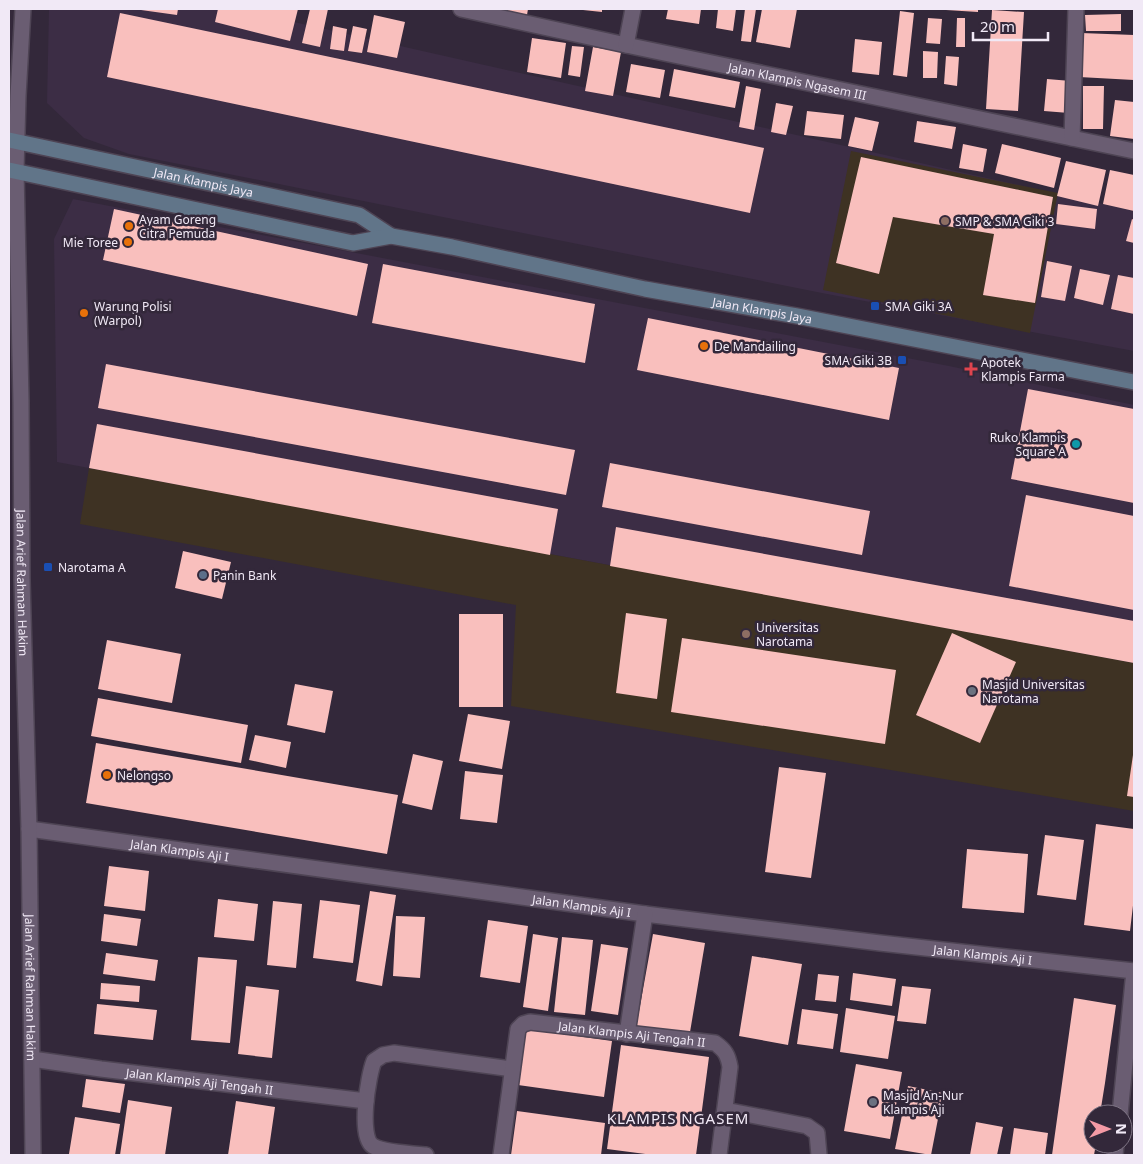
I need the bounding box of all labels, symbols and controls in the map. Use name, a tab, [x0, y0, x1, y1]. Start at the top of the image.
scale bar	[973, 10, 1048, 42]
text: 20 m	[980, 16, 1015, 36]
street label: Jalan Klampis Ngasem III	[726, 58, 868, 103]
street label: Jalan Klampis Jaya	[151, 163, 255, 201]
place label: Ayam Goreng Citra Pemuda	[139, 211, 216, 242]
place label: SMP & SMA Giki 3	[955, 213, 1054, 230]
marker: SMP & SMA Giki 3	[939, 215, 951, 227]
marker: Ayam Goreng Citra Pemuda	[123, 220, 135, 232]
place label: Mie Toree	[63, 234, 118, 251]
marker: Mie Toree	[122, 236, 134, 248]
street label: Jalan Klampis Jaya	[710, 292, 814, 327]
place label: Warung Polisi (Warpol)	[94, 298, 172, 329]
place label: SMA Giki 3A	[885, 298, 953, 315]
marker: SMA Giki 3A	[869, 300, 881, 312]
marker: Warung Polisi (Warpol)	[78, 307, 90, 319]
place label: De Mandailing	[714, 338, 796, 355]
marker: De Mandailing	[698, 340, 710, 352]
place label: SMA Giki 3B	[825, 352, 892, 369]
marker: SMA Giki 3B	[896, 354, 908, 366]
place label: Apotek Klampis Farma	[981, 354, 1065, 385]
marker: Apotek Klampis Farma	[965, 363, 977, 375]
place label: Ruko Klampis Square A	[990, 429, 1066, 460]
marker: Ruko Klampis Square A	[1070, 438, 1082, 450]
street label: Jalan Arief Rahman Hakim	[13, 508, 33, 656]
place label: Narotama A	[58, 559, 126, 576]
marker: Narotama A	[42, 561, 54, 573]
place label: Panin Bank	[213, 567, 277, 584]
marker: Panin Bank	[197, 569, 209, 581]
place label: Universitas Narotama	[756, 619, 819, 650]
marker: Universitas Narotama	[740, 628, 752, 640]
place label: Masjid Universitas Narotama	[982, 676, 1085, 707]
marker: Masjid Universitas Narotama	[966, 685, 978, 697]
place label: Nelongso	[117, 767, 171, 784]
marker: Nelongso	[101, 769, 113, 781]
street label: Jalan Klampis Aji I	[128, 834, 230, 865]
street label: Jalan Klampis Aji I	[530, 890, 632, 920]
street label: Jalan Arief Rahman Hakim	[22, 913, 40, 1061]
street label: Jalan Klampis Aji I	[931, 940, 1033, 968]
street label: Jalan Klampis Aji Tengah II	[556, 1017, 706, 1050]
street label: Jalan Klampis Aji Tengah II	[124, 1063, 274, 1098]
place label: Masjid An-Nur Klampis Aji	[883, 1087, 964, 1118]
marker: Masjid An-Nur Klampis Aji	[867, 1096, 879, 1108]
north arrow	[1083, 1104, 1133, 1154]
district label: KLAMPIS NGASEM	[607, 1108, 749, 1128]
text: N	[1112, 1123, 1131, 1135]

